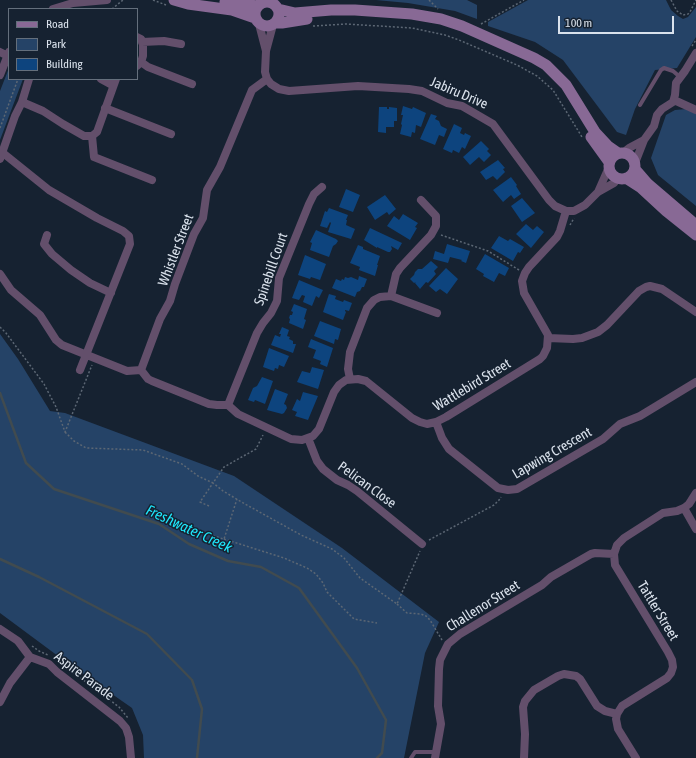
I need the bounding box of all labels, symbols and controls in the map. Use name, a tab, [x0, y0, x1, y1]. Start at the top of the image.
legend	[8, 8, 138, 80]
scale bar	[560, 8, 676, 34]
text: 100 m	[565, 16, 592, 30]
text: Road	[46, 17, 69, 31]
text: Park	[46, 37, 66, 51]
text: Building	[46, 57, 83, 71]
street label: Jabiru Drive	[428, 73, 490, 113]
street label: Whistler Street	[155, 212, 197, 288]
street label: Spinebill Court	[251, 230, 291, 308]
street label: Wattlebird Street	[430, 355, 514, 415]
street label: Lapwing Crescent	[509, 424, 595, 482]
street label: Pelican Close	[334, 458, 400, 512]
water label: Freshwater Creek	[143, 501, 235, 557]
street label: Challenor Street	[443, 577, 523, 635]
street label: Tattler Street	[634, 578, 682, 644]
street label: Aspire Parade	[51, 648, 117, 704]

